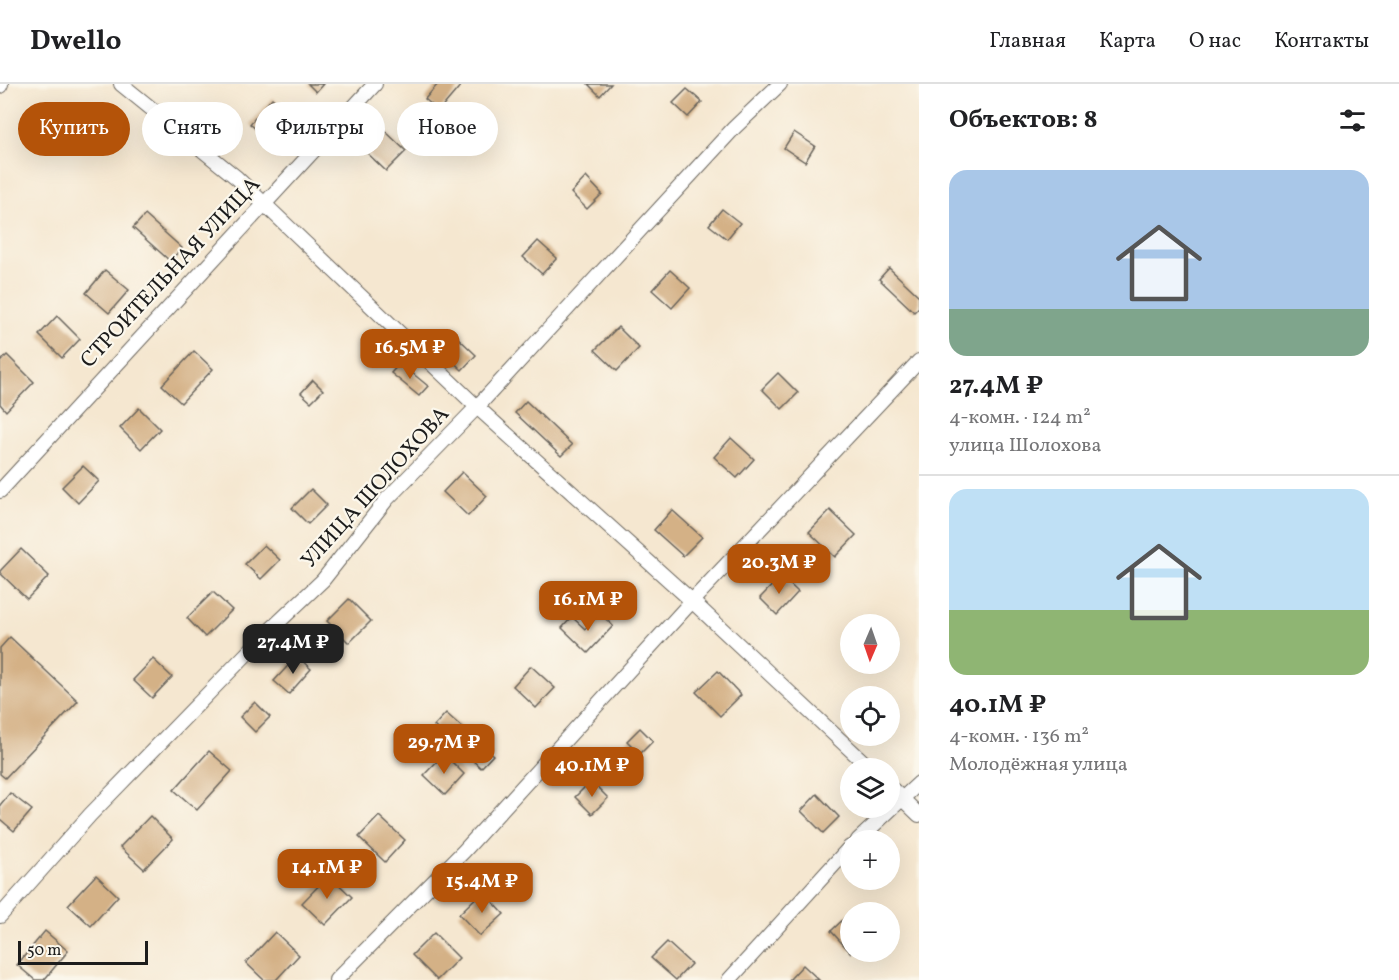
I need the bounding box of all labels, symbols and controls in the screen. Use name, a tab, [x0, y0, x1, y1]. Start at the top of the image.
text: Dwello	[30, 22, 122, 61]
text: Главная	[989, 27, 1066, 56]
text: Карта	[1099, 27, 1156, 56]
text: О нас	[1189, 27, 1241, 56]
text: Контакты	[1274, 27, 1369, 56]
chip: Купить	[18, 102, 130, 156]
chip: Снять	[142, 102, 243, 156]
chip: Фильтры	[255, 102, 385, 156]
chip: Новое	[397, 102, 498, 156]
text: Объектов: 8	[949, 102, 1098, 138]
icon: filters	[1336, 104, 1369, 137]
street label: СТРОИТЕЛЬНАЯ УЛИЦА	[74, 170, 268, 376]
icon: home	[1105, 209, 1213, 317]
pin: 16.5M ₽	[355, 329, 465, 380]
text: 16.5M ₽	[374, 334, 446, 362]
text: 27.4M ₽	[949, 368, 1043, 404]
street label: УЛИЦА ШОЛОХОВА	[295, 400, 457, 576]
text: 4-комн. · 124 m²	[949, 404, 1091, 432]
text: улица Шолохова	[949, 432, 1101, 460]
icon: home	[1105, 528, 1213, 636]
pin: 20.3M ₽	[724, 544, 834, 595]
text: 20.3M ₽	[741, 549, 817, 577]
pin: 16.1M ₽	[533, 581, 643, 632]
text: 16.1M ₽	[553, 586, 623, 614]
north arrow	[840, 614, 900, 674]
map controls	[840, 614, 900, 962]
pin: 27.4M ₽	[238, 624, 348, 675]
text: 27.4M ₽	[257, 629, 329, 657]
button: locate	[840, 686, 900, 746]
text: 40.1M ₽	[949, 687, 1046, 723]
text: 4-комн. · 136 m²	[949, 723, 1089, 751]
pin: 29.7M ₽	[389, 724, 499, 775]
text: 29.7M ₽	[407, 729, 481, 757]
pin: 40.1M ₽	[537, 747, 647, 798]
text: Молодёжная улица	[949, 751, 1128, 779]
text: 40.1M ₽	[555, 752, 629, 780]
button: layers	[840, 758, 900, 818]
button: +	[840, 830, 900, 890]
pin: 14.1M ₽	[272, 849, 382, 900]
text: 14.1M ₽	[292, 854, 362, 882]
pin: 15.4M ₽	[427, 863, 537, 914]
text: 15.4M ₽	[446, 868, 518, 896]
button: −	[840, 902, 900, 962]
scale bar	[18, 938, 148, 966]
text: 50 m	[27, 940, 61, 962]

